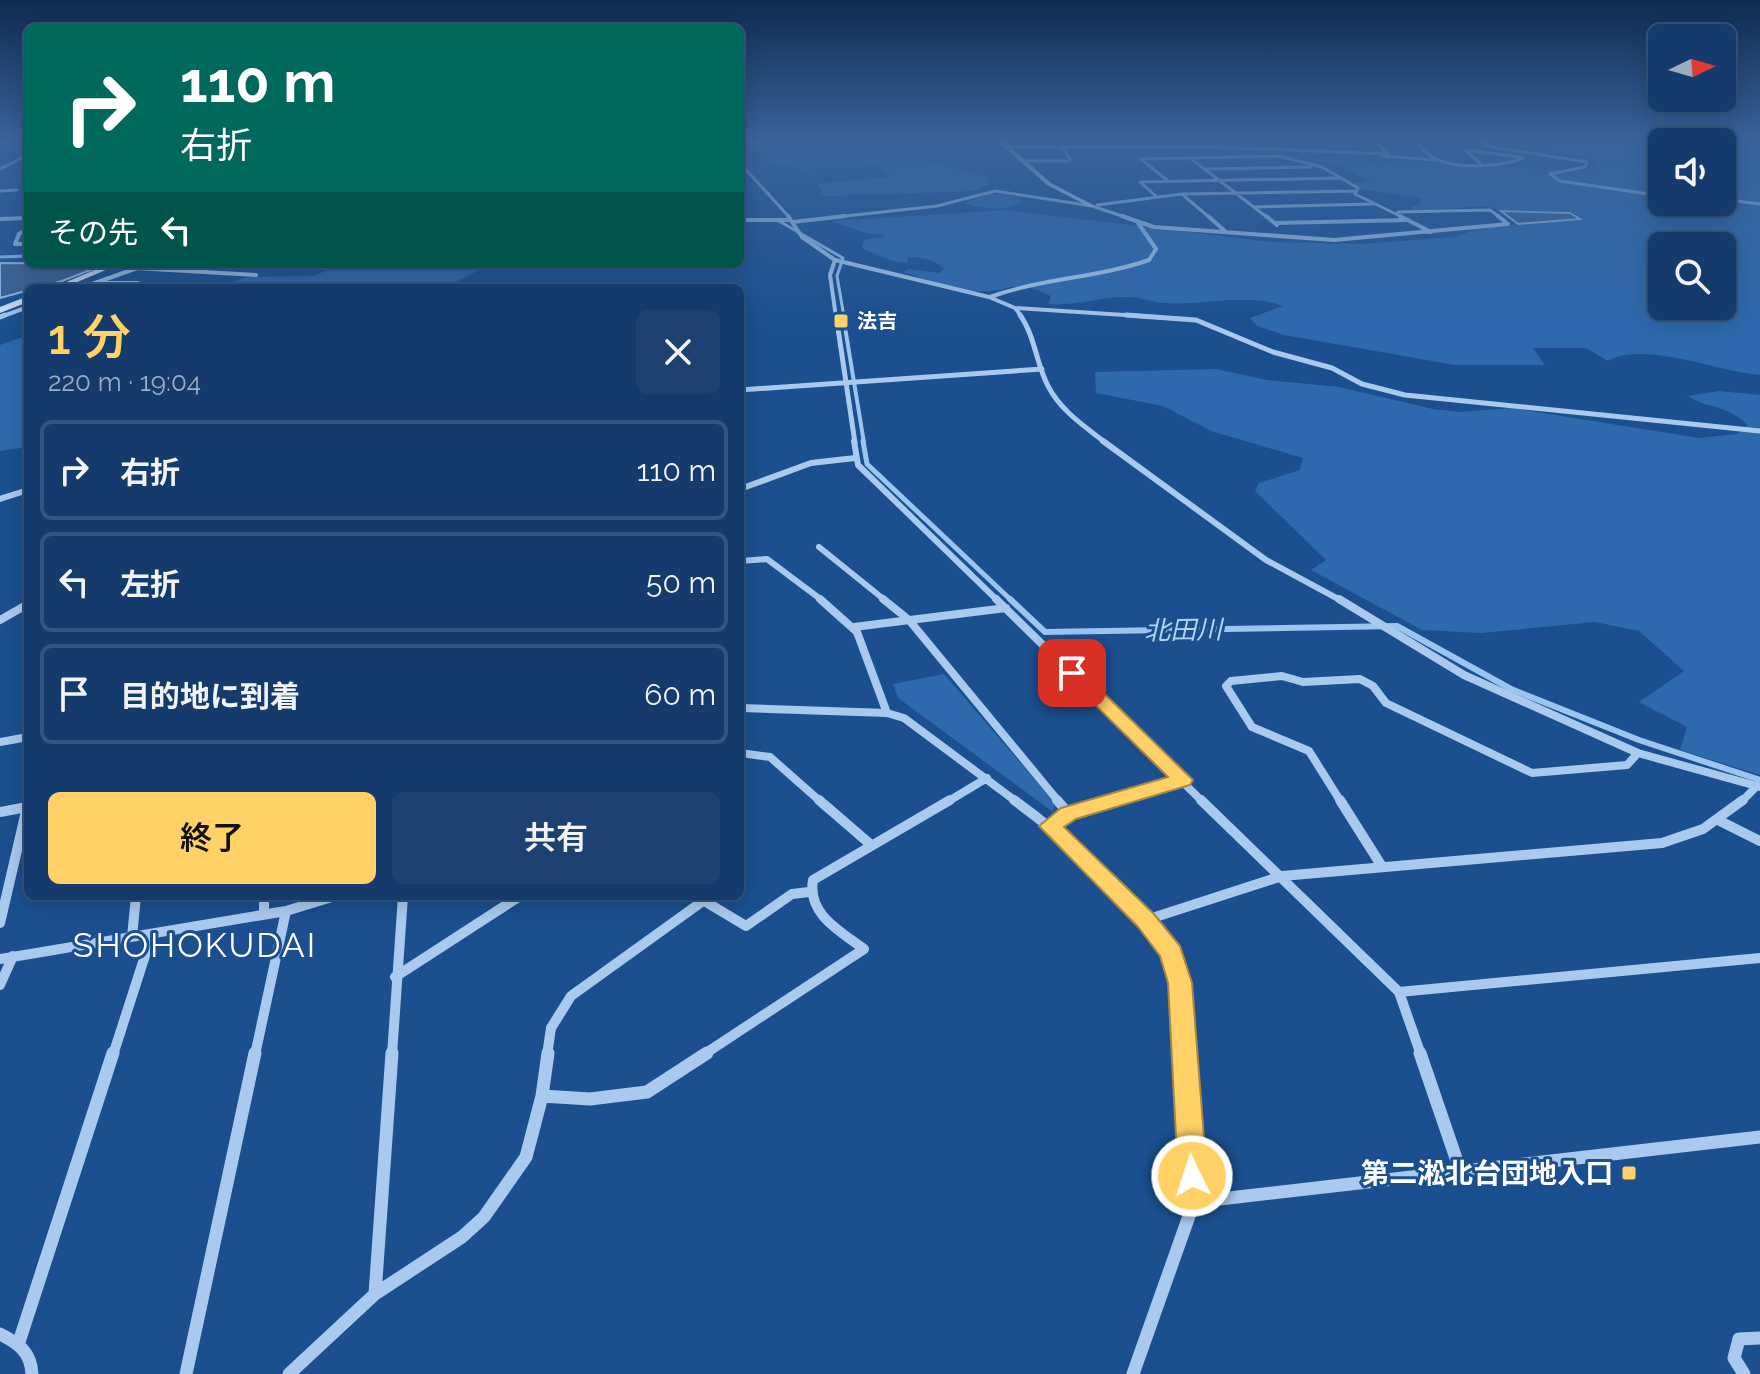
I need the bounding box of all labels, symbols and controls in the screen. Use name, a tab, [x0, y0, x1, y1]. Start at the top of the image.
north arrow	[1648, 24, 1736, 112]
map controls	[1648, 24, 1736, 320]
text: 110 m	[180, 49, 335, 115]
icon: right	[48, 56, 152, 160]
text: 右折	[180, 124, 252, 166]
button: sound	[1648, 128, 1736, 216]
icon: left	[154, 208, 198, 252]
text: その先	[48, 215, 138, 250]
button: search	[1648, 232, 1736, 320]
text: 1 分	[48, 309, 130, 365]
place label: 法吉	[857, 309, 897, 333]
button: close	[636, 310, 720, 394]
marker: 法吉	[832, 312, 850, 330]
text: 220 m · 19:04	[48, 367, 201, 397]
icon: right	[52, 448, 96, 492]
text: 110 m	[637, 453, 716, 488]
text: 右折	[120, 455, 180, 490]
icon: left	[52, 560, 96, 604]
text: 50 m	[646, 565, 716, 600]
text: 左折	[120, 567, 180, 602]
water label: 北田川	[1144, 614, 1225, 646]
pin	[1038, 639, 1106, 707]
icon: arrive	[1050, 651, 1094, 695]
icon: arrive	[52, 672, 96, 716]
text: 60 m	[644, 677, 716, 712]
text: 目的地に到着	[120, 679, 300, 714]
button: 終了	[48, 792, 376, 884]
button: 共有	[392, 792, 720, 884]
district label: SHOHOKUDAI	[73, 925, 317, 965]
position arrow	[1150, 1134, 1234, 1218]
place label: 第二淞北台団地入口	[1361, 1157, 1613, 1190]
marker: 第二淞北台団地入口	[1620, 1164, 1638, 1182]

